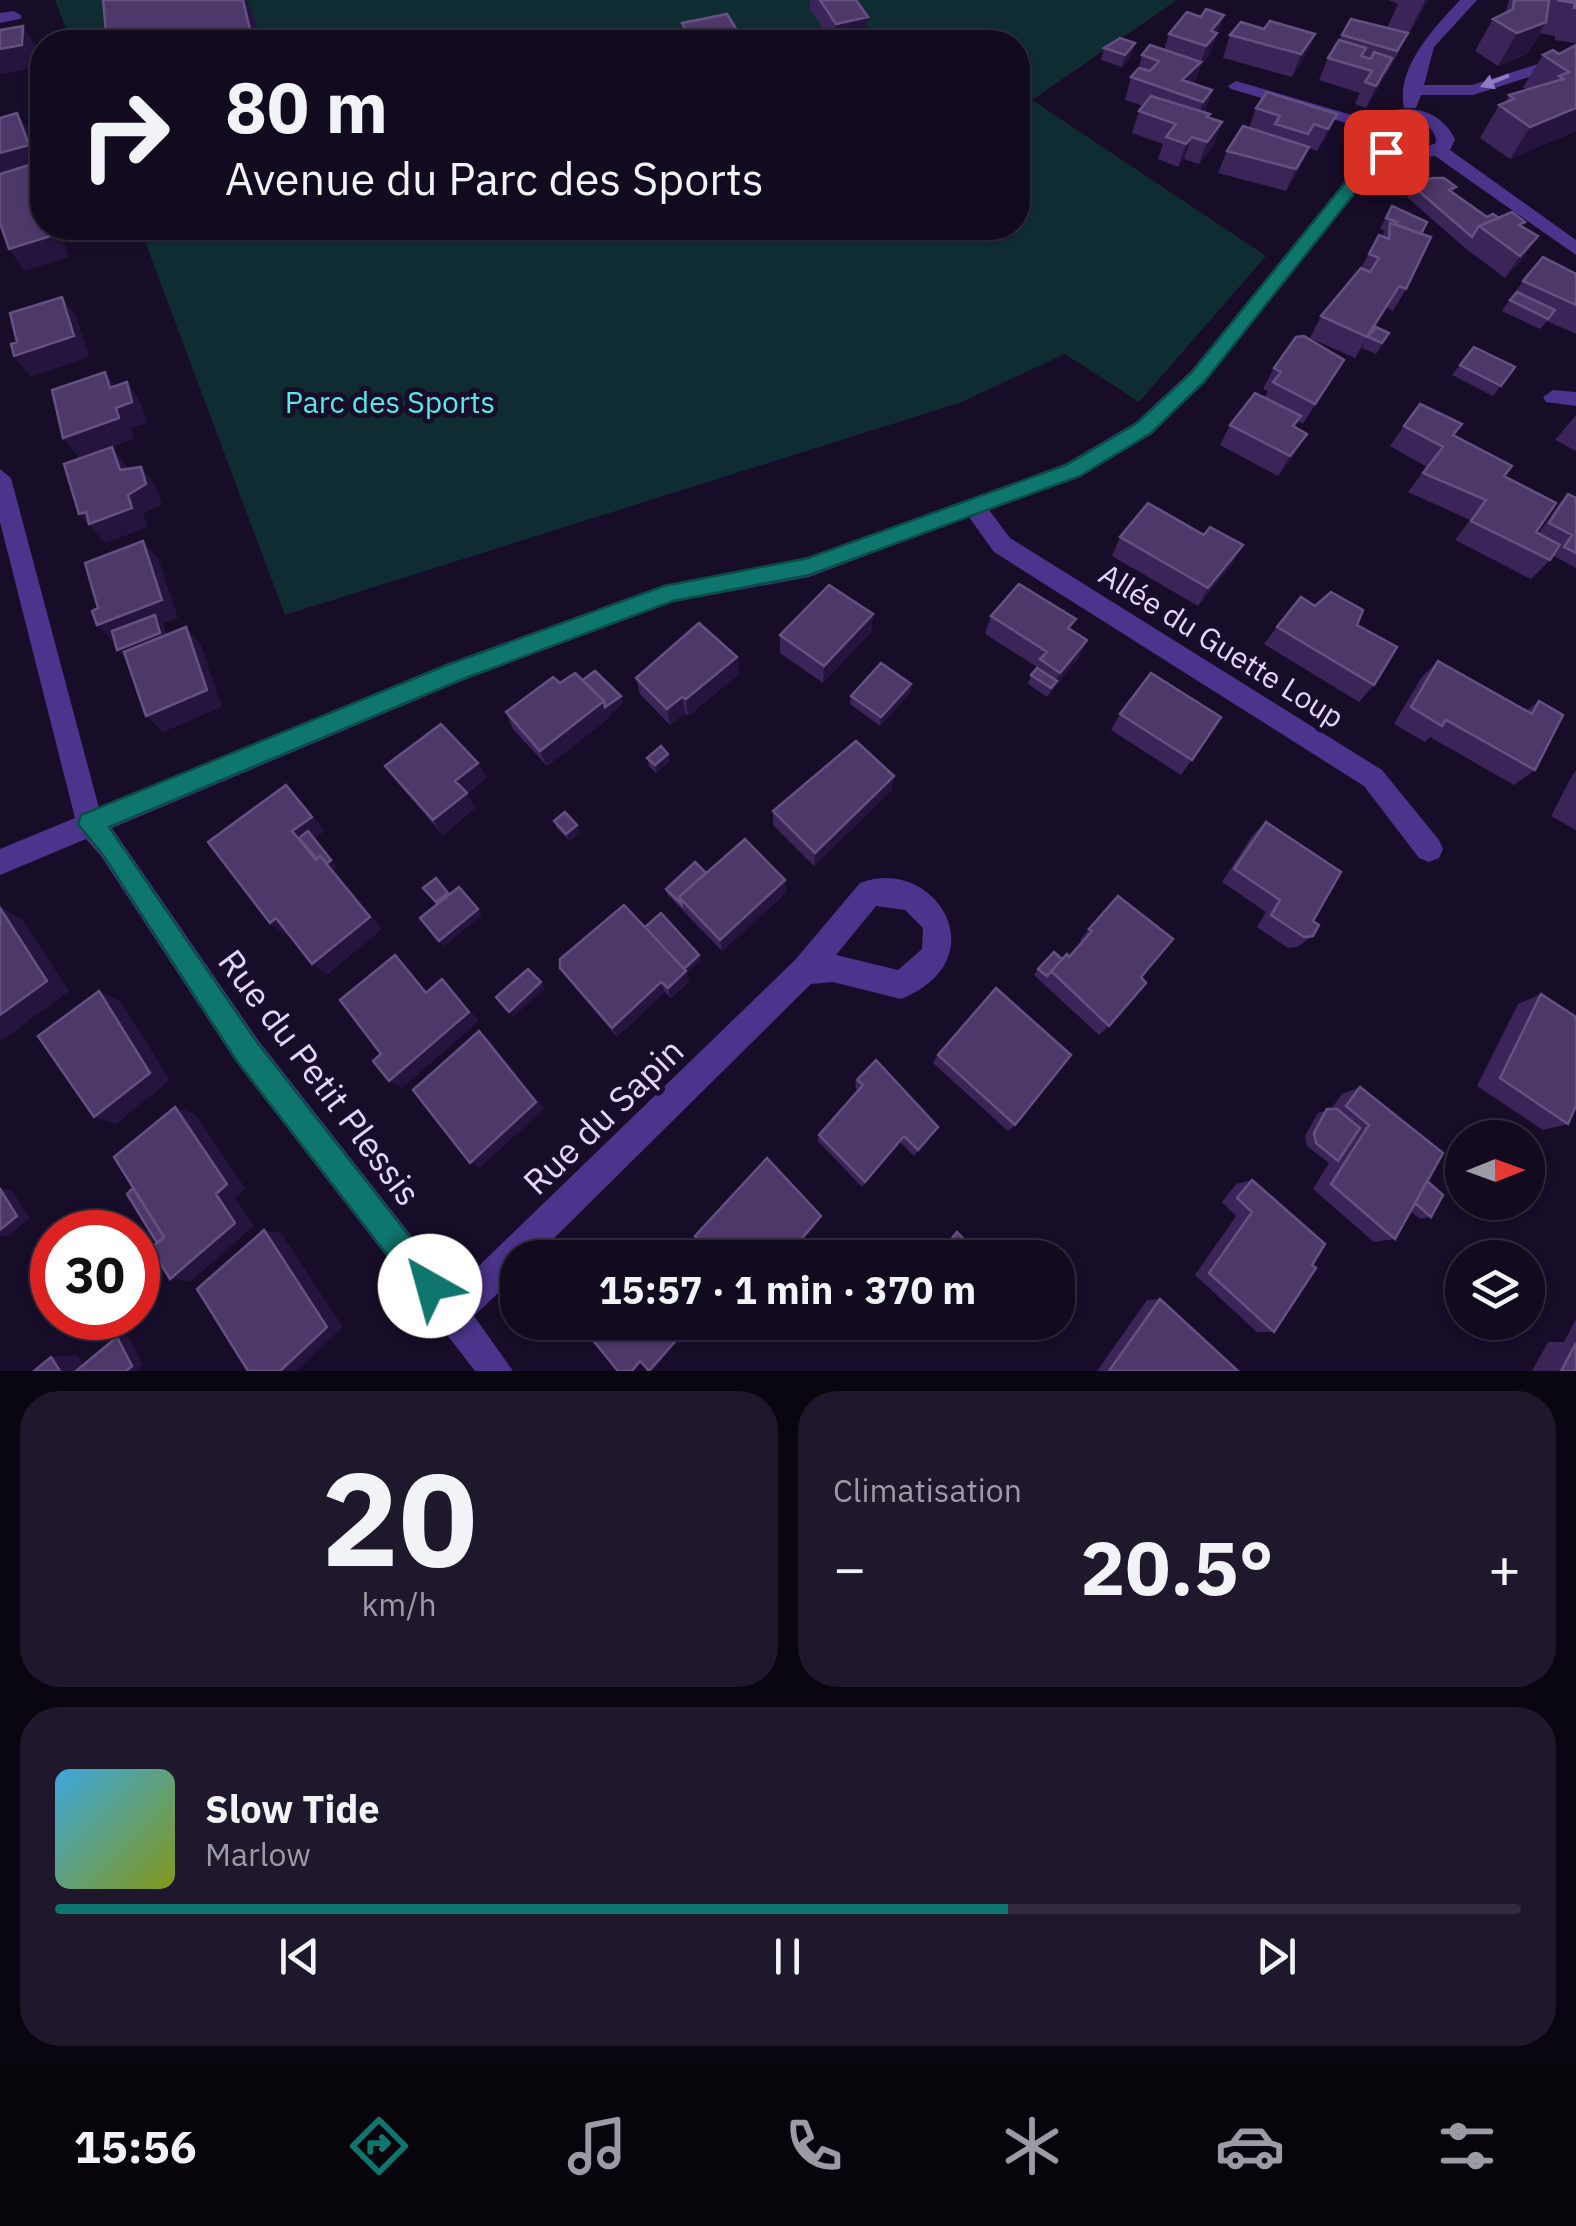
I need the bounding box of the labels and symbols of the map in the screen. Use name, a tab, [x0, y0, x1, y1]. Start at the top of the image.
one-way arrow	[1480, 74, 1510, 90]
pin	[1344, 110, 1429, 195]
park label: Parc des Sports	[285, 382, 495, 421]
street label: Allée du Guette Loup	[1092, 554, 1352, 736]
street label: Rue du Petit Plessis	[209, 940, 431, 1214]
street label: Rue du Sapin	[513, 1028, 693, 1204]
north arrow	[1445, 1120, 1545, 1220]
speed limit sign: 30	[30, 1210, 160, 1340]
position arrow	[378, 1234, 482, 1338]

